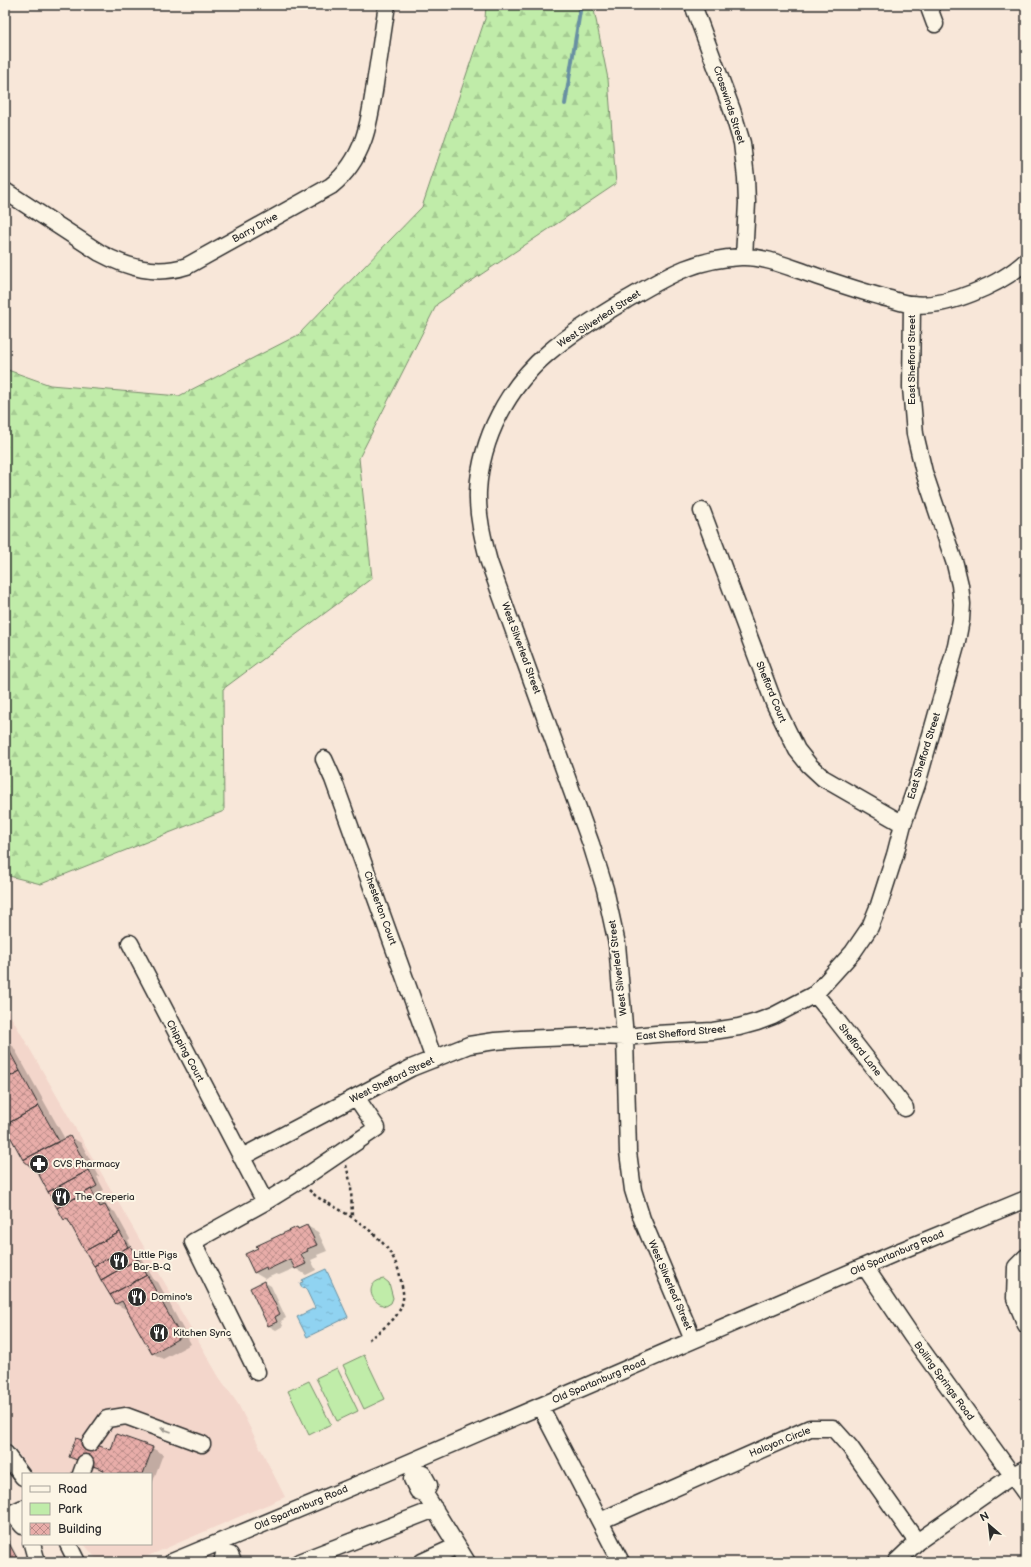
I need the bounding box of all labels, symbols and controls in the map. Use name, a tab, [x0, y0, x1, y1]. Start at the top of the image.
street label: Crosswinds Street	[711, 64, 747, 146]
street label: Barry Drive	[230, 211, 280, 245]
street label: West Silverleaf Street	[555, 288, 643, 350]
street label: East Shefford Street	[906, 315, 918, 405]
street label: West Silverleaf Street	[499, 601, 543, 695]
street label: Shefford Court	[753, 660, 789, 724]
street label: East Shefford Street	[905, 711, 943, 801]
street label: Chesterton Court	[361, 869, 399, 947]
street label: West Silverleaf Street	[606, 919, 630, 1017]
street label: Chipping Court	[164, 1018, 206, 1084]
street label: Shefford Lane	[836, 1022, 884, 1078]
street label: East Shefford Street	[636, 1023, 726, 1043]
street label: West Shefford Street	[348, 1054, 436, 1106]
pharmacy icon: CVS Pharmacy	[28, 1153, 50, 1175]
place label: CVS Pharmacy	[53, 1158, 120, 1170]
restaurant icon: The Creperia	[50, 1186, 72, 1208]
place label: The Creperia	[75, 1191, 135, 1203]
street label: Old Spartanburg Road	[848, 1228, 946, 1278]
street label: West Silverleaf Street	[646, 1238, 694, 1332]
place label: Little Pigs Bar-B-Q	[133, 1249, 177, 1273]
restaurant icon: Little Pigs Bar-B-Q	[108, 1250, 130, 1272]
restaurant icon: Domino's	[126, 1286, 148, 1308]
place label: Domino's	[151, 1291, 192, 1303]
restaurant icon: Kitchen Sync	[148, 1322, 170, 1344]
place label: Kitchen Sync	[173, 1327, 231, 1339]
street label: Boiling Springs Road	[911, 1339, 977, 1423]
street label: Old Spartanburg Road	[550, 1356, 648, 1406]
street label: Halcyon Circle	[748, 1424, 812, 1460]
one-way arrow	[159, 1427, 171, 1433]
legend	[22, 1473, 152, 1545]
text: Road	[58, 1482, 87, 1497]
street label: Old Spartanburg Road	[252, 1483, 350, 1533]
text: Park	[58, 1502, 82, 1517]
north arrow	[969, 1505, 1009, 1545]
text: N	[978, 1509, 991, 1524]
text: Building	[58, 1522, 102, 1537]

